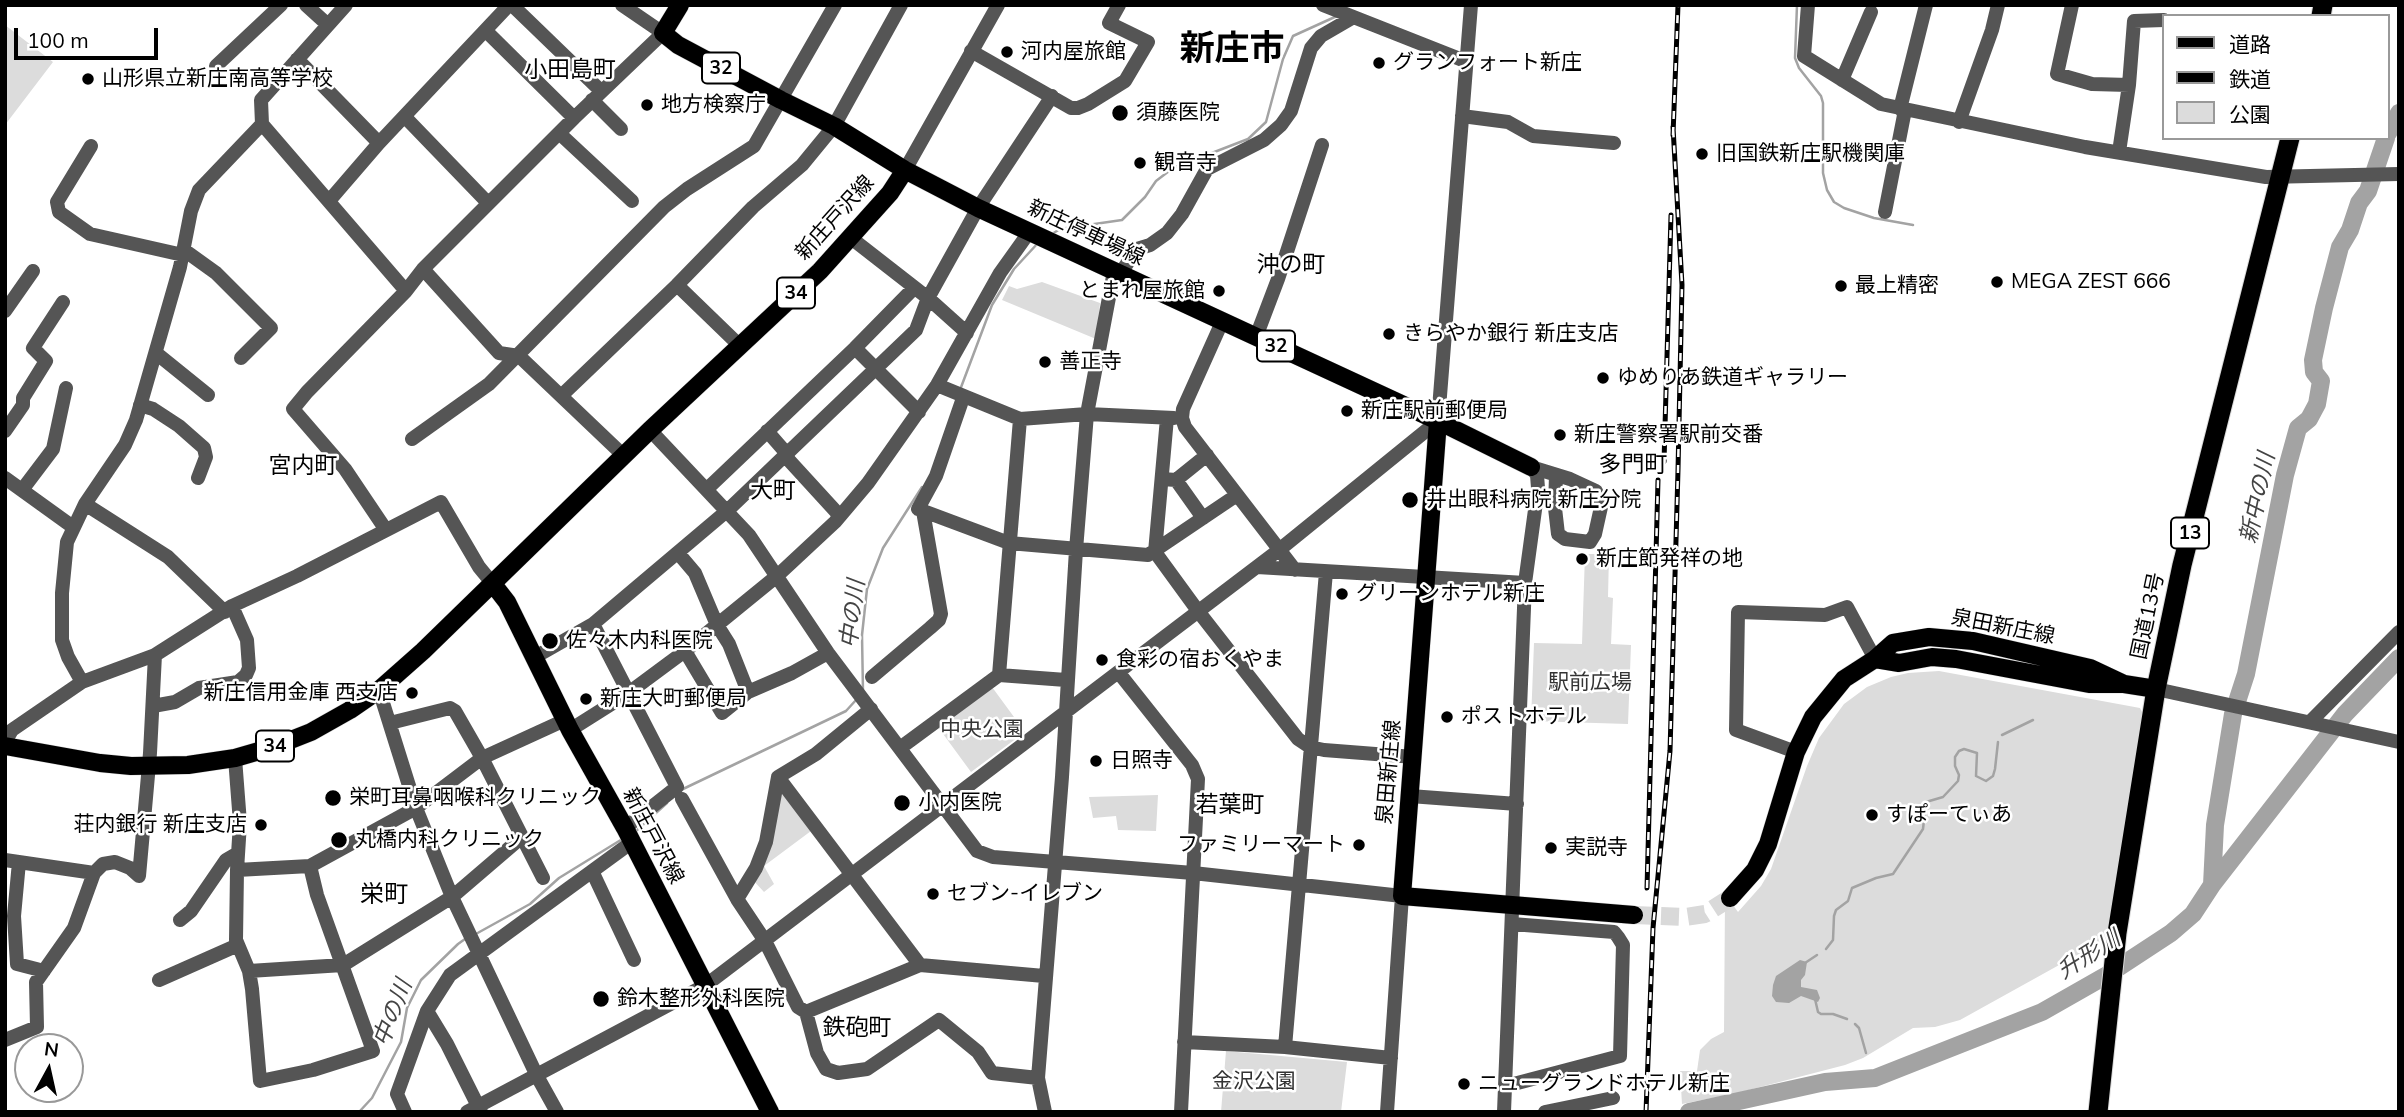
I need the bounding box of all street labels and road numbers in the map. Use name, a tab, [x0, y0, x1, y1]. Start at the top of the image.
road number: 32	[702, 52, 740, 83]
street label: 新庄戸沢線	[791, 171, 879, 265]
street label: 新庄停車場線	[1024, 195, 1148, 271]
road number: 34	[777, 278, 815, 308]
road number: 32	[1257, 330, 1295, 362]
road number: 13	[2171, 518, 2209, 548]
street label: 国道13号	[2127, 570, 2169, 662]
street label: 泉田新庄線	[1949, 605, 2057, 649]
street label: 泉田新庄線	[1372, 719, 1406, 825]
road number: 34	[256, 730, 294, 762]
street label: 新庄戸沢線	[617, 784, 689, 888]

